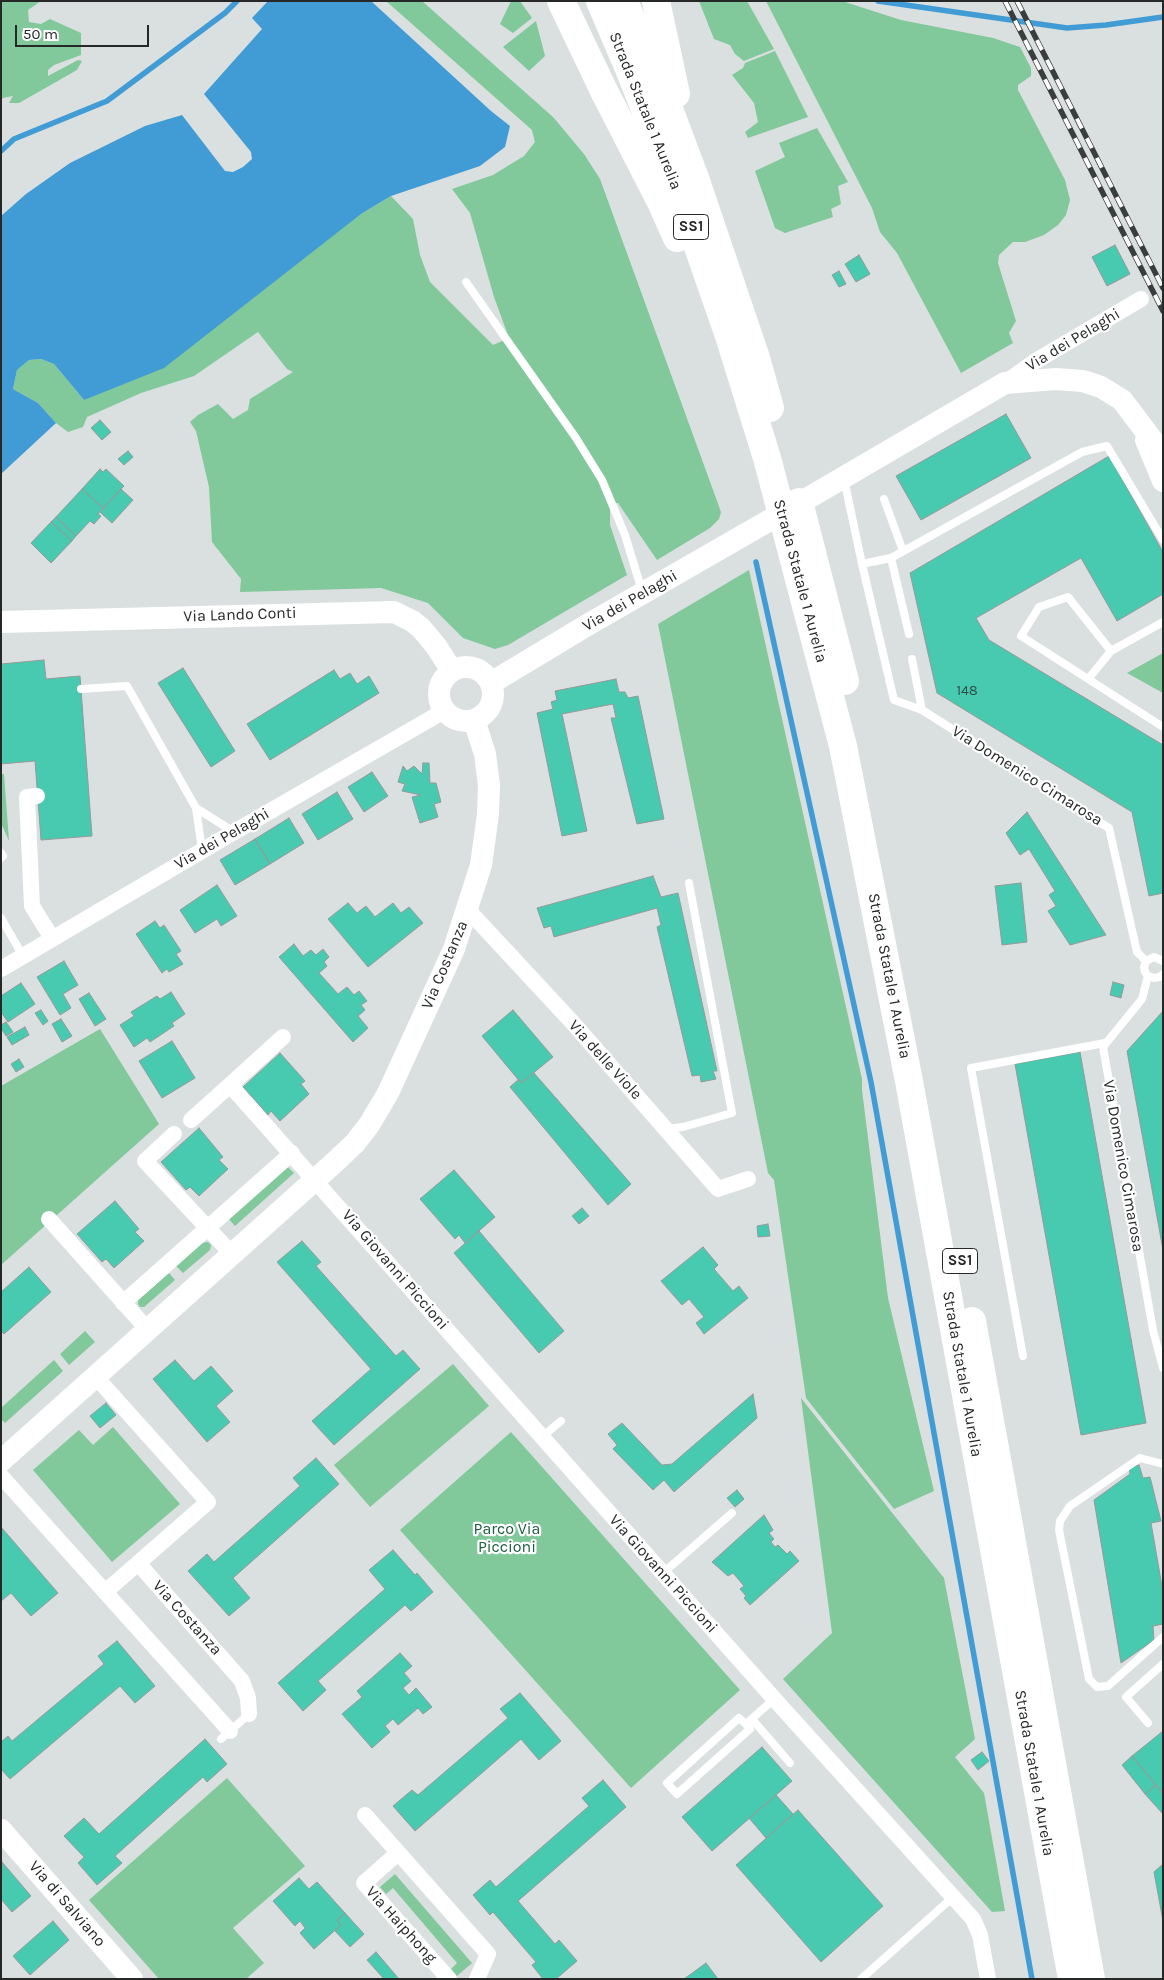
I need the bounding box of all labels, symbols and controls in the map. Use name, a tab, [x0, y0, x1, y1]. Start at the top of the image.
scale bar	[18, 15, 151, 47]
text: 50 m	[23, 25, 58, 43]
street label: Strada Statale 1 Aurelia	[605, 29, 685, 193]
road number: SS1	[674, 214, 708, 240]
street label: Via dei Pelaghi	[1022, 304, 1124, 376]
street label: Strada Statale 1 Aurelia	[769, 497, 831, 665]
street label: Via dei Pelaghi	[579, 566, 681, 636]
street label: Via Lando Conti	[183, 603, 297, 627]
house number: 148	[956, 683, 978, 699]
street label: Via Domenico Cimarosa	[948, 722, 1106, 830]
street label: Via dei Pelaghi	[171, 804, 273, 874]
street label: Strada Statale 1 Aurelia	[864, 892, 914, 1060]
street label: Via Costanza	[418, 918, 472, 1012]
street label: Via delle Viole	[564, 1016, 646, 1104]
street label: Via Domenico Cimarosa	[1098, 1079, 1148, 1253]
street label: Via Giovanni Piccioni	[338, 1206, 452, 1334]
road number: SS1	[942, 1248, 978, 1274]
street label: Strada Statale 1 Aurelia	[938, 1290, 986, 1458]
street label: Via Giovanni Piccioni	[605, 1511, 721, 1637]
park label: Parco Via Piccioni	[474, 1519, 540, 1557]
street label: Via Costanza	[148, 1577, 226, 1659]
street label: Strada Statale 1 Aurelia	[1010, 1689, 1058, 1857]
street label: Via di Salviano	[25, 1857, 109, 1951]
street label: Via Haiphong	[361, 1883, 441, 1967]

